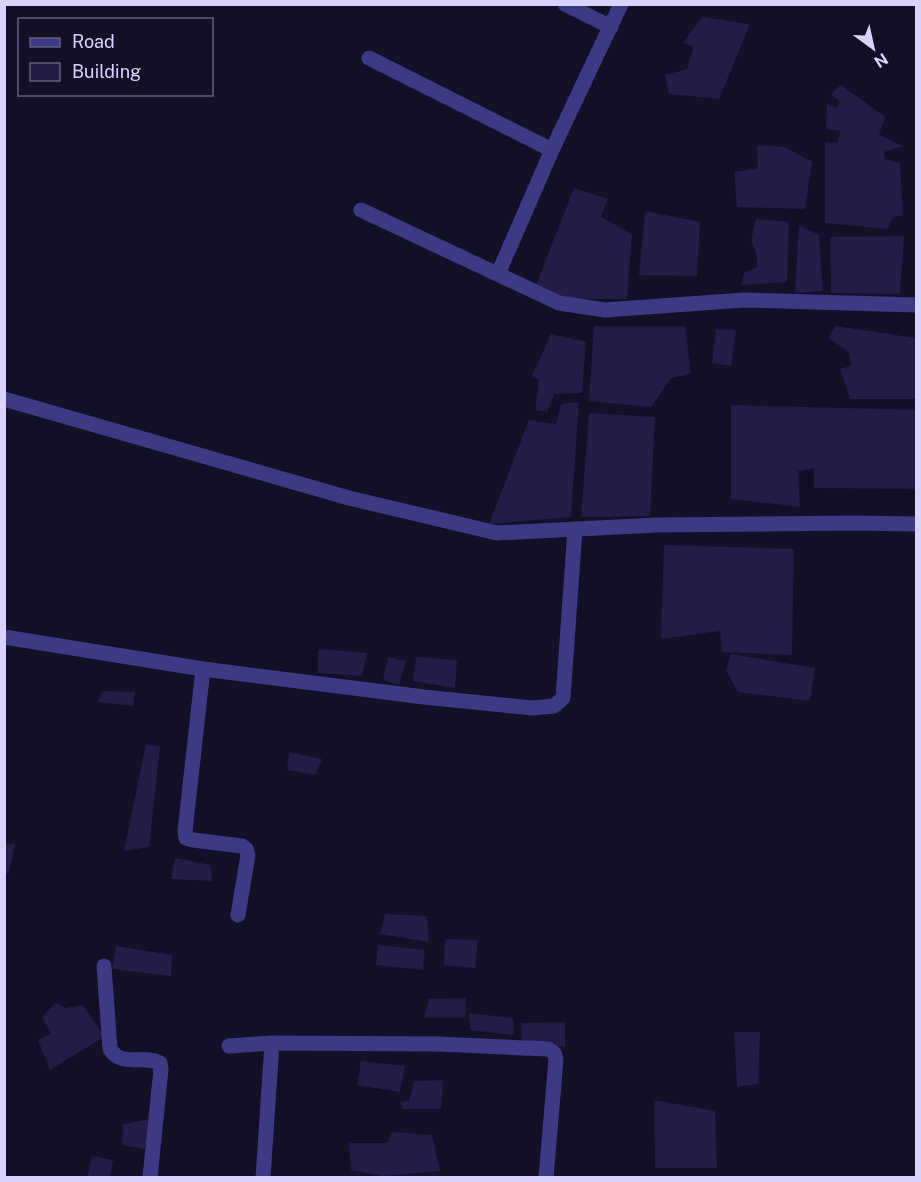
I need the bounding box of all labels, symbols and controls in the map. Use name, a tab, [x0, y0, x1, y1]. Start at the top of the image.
legend	[18, 18, 213, 96]
north arrow	[843, 18, 903, 78]
text: Road	[72, 31, 115, 52]
text: N	[870, 49, 891, 72]
text: Building	[72, 61, 141, 82]

